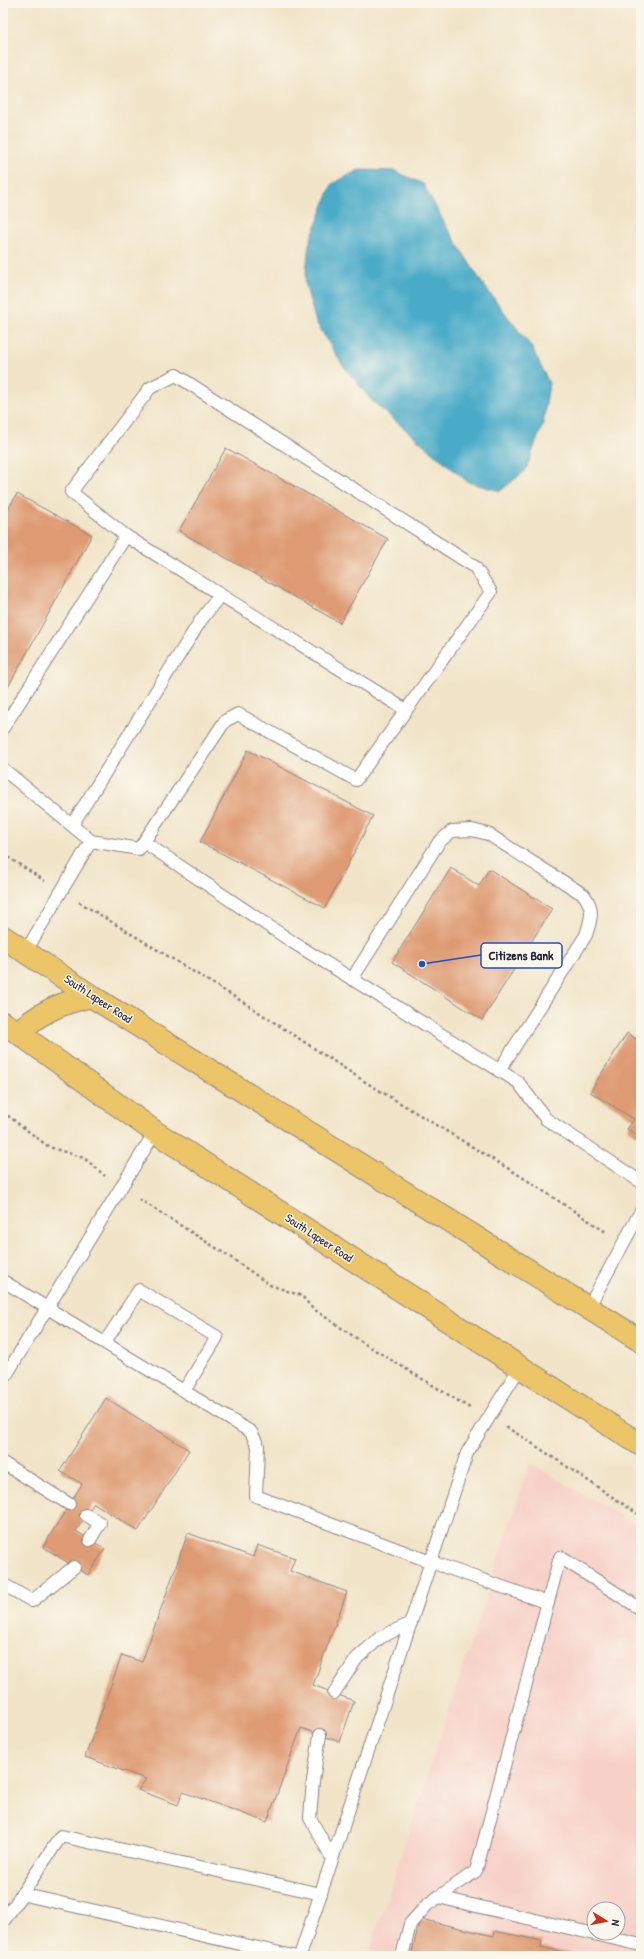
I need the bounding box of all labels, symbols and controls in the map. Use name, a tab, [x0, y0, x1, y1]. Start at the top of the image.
callout: Citizens Bank	[481, 943, 562, 968]
text: Citizens Bank	[489, 946, 554, 964]
street label: South Lapeer Road	[61, 970, 136, 1027]
street label: South Lapeer Road	[282, 1209, 357, 1266]
north arrow	[586, 1901, 626, 1941]
text: N	[608, 1919, 623, 1927]

